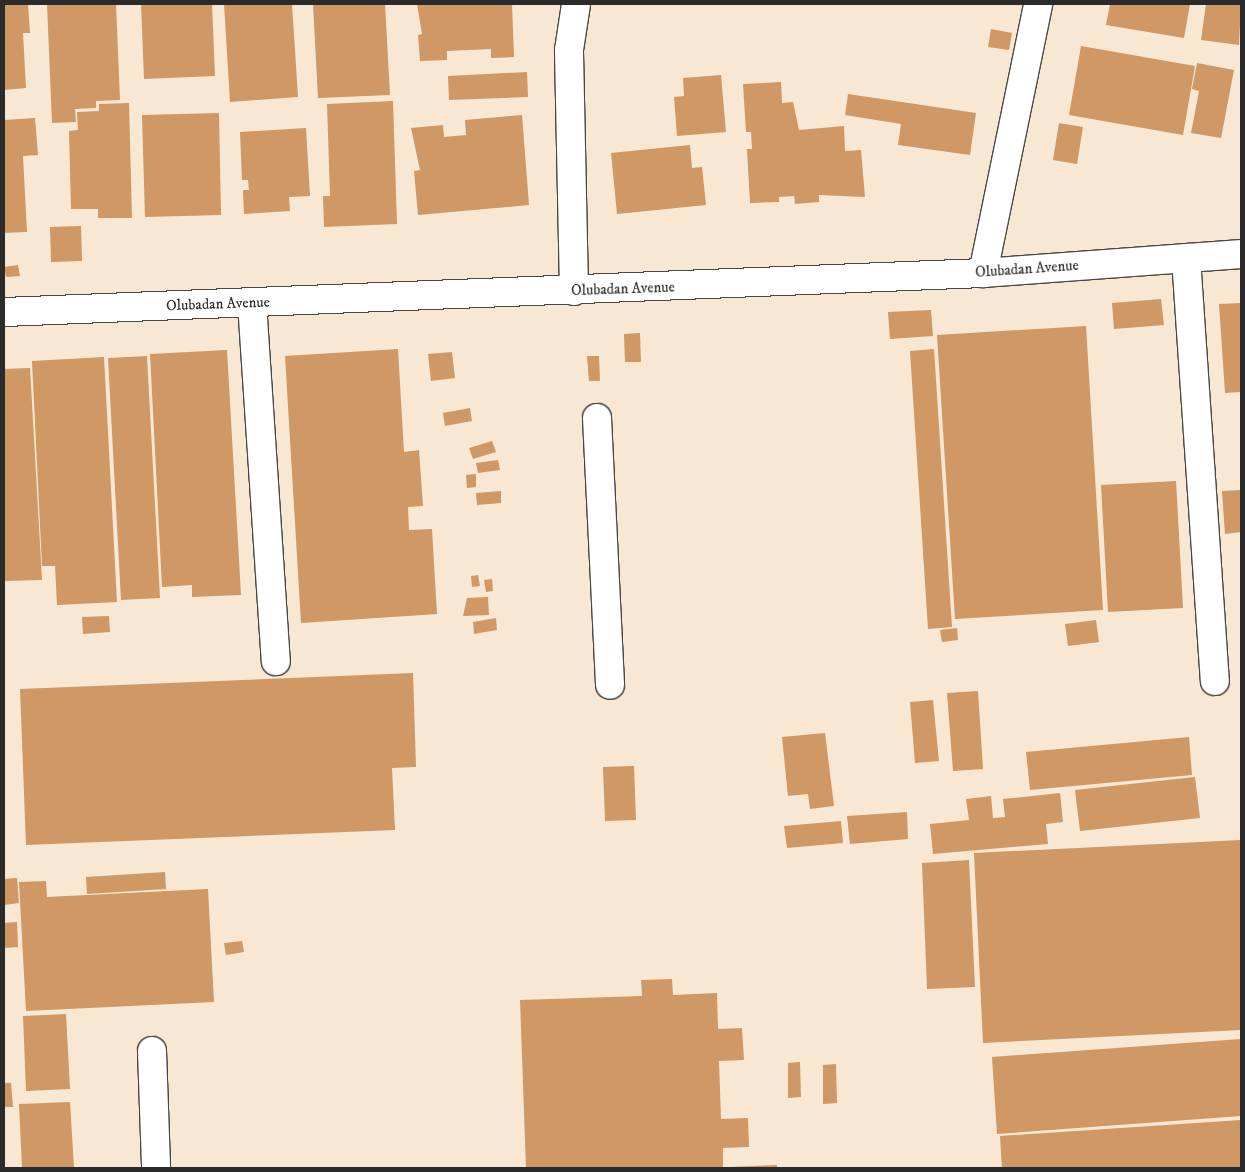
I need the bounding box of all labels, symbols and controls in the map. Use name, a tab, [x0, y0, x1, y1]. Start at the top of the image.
street label: Olubadan Avenue	[975, 256, 1079, 282]
street label: Olubadan Avenue	[571, 278, 675, 300]
street label: Olubadan Avenue	[166, 293, 270, 315]

